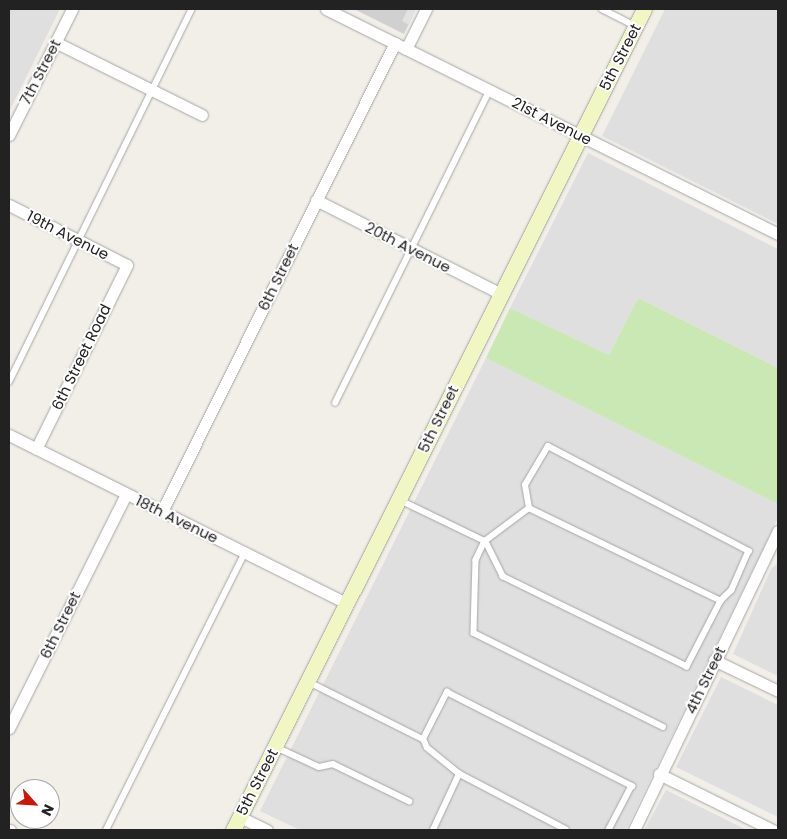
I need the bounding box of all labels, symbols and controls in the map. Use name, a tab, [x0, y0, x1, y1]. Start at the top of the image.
street label: 5th Street	[596, 21, 644, 93]
street label: 7th Street	[16, 36, 64, 108]
street label: 21st Avenue	[509, 93, 595, 149]
street label: 19th Avenue	[24, 207, 112, 263]
street label: 20th Avenue	[362, 218, 454, 276]
street label: 6th Street	[254, 240, 302, 314]
street label: 6th Street Road	[48, 301, 114, 413]
street label: 5th Street	[414, 383, 462, 455]
street label: 18th Avenue	[133, 491, 221, 547]
street label: 6th Street	[36, 588, 84, 662]
street label: 4th Street	[681, 644, 729, 716]
street label: 5th Street	[233, 746, 281, 818]
north arrow	[10, 779, 60, 829]
text: N	[36, 801, 59, 819]

